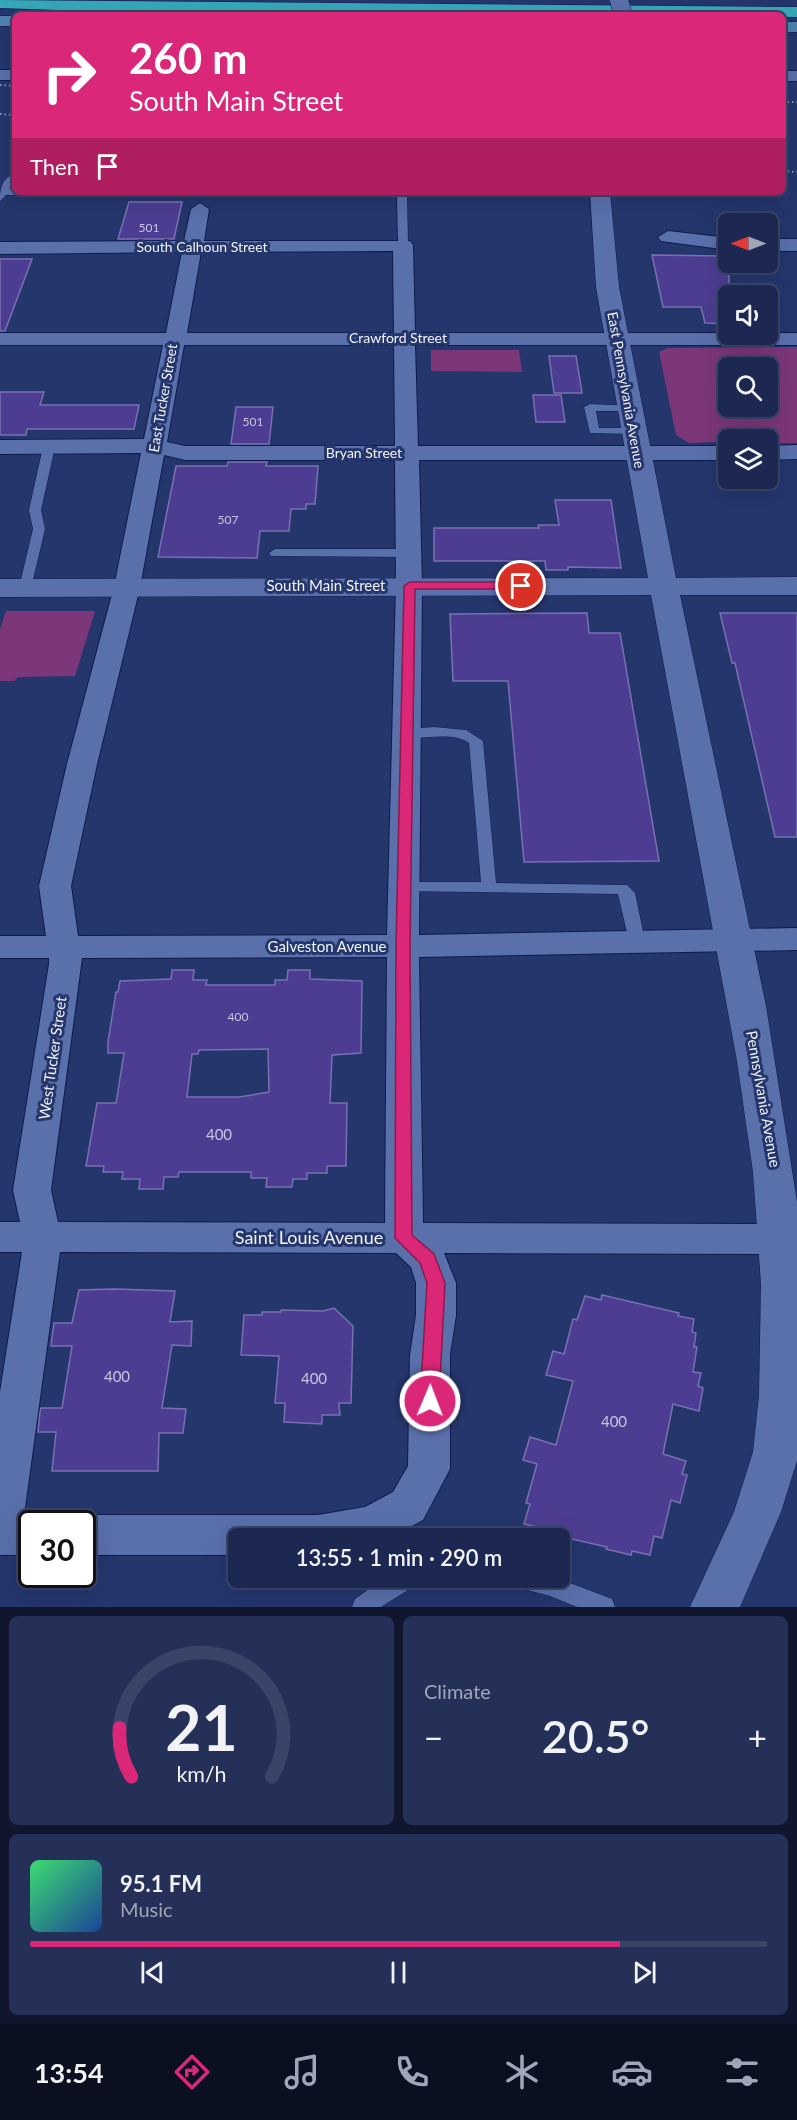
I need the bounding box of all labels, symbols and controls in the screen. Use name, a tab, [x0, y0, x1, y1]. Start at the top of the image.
text: 260 m	[129, 33, 247, 83]
icon: right	[30, 36, 108, 114]
text: South Main Street	[129, 84, 343, 117]
icon: arrive	[91, 150, 124, 183]
text: Then	[30, 153, 79, 180]
north arrow	[718, 213, 778, 273]
map controls	[718, 213, 778, 489]
house number: 501	[139, 220, 159, 235]
street label: South Calhoun Street	[136, 238, 268, 255]
button: sound	[718, 285, 778, 345]
street label: East Pennsylvania Avenue	[604, 310, 649, 470]
street label: Crawford Street	[349, 329, 447, 346]
street label: East Tucker Street	[145, 342, 180, 453]
button: search	[718, 357, 778, 417]
house number: 501	[243, 414, 263, 429]
button: layers	[718, 429, 778, 489]
street label: Bryan Street	[326, 444, 402, 461]
house number: 507	[218, 512, 238, 527]
pin	[495, 560, 546, 611]
icon: arrive	[504, 569, 537, 602]
street label: South Main Street	[266, 576, 386, 594]
street label: Galveston Avenue	[267, 937, 387, 955]
street label: West Tucker Street	[34, 994, 70, 1121]
house number: 400	[228, 1009, 248, 1024]
street label: Pennsylvania Avenue	[743, 1029, 785, 1169]
house number: 400	[206, 1125, 232, 1143]
street label: Saint Louis Avenue	[235, 1226, 383, 1248]
house number: 400	[104, 1367, 130, 1385]
house number: 400	[301, 1369, 327, 1387]
position arrow	[398, 1369, 462, 1433]
house number: 400	[601, 1412, 627, 1430]
speed limit sign: 30	[18, 1510, 96, 1588]
text: 13:55 · 1 min · 290 m	[296, 1544, 502, 1571]
text: Climate	[424, 1679, 491, 1703]
text: 21	[165, 1689, 238, 1764]
text: 20.5°	[542, 1709, 649, 1763]
text: −	[424, 1717, 443, 1757]
text: +	[748, 1717, 767, 1757]
text: km/h	[176, 1762, 227, 1788]
text: 95.1 FM	[120, 1870, 202, 1897]
text: Music	[120, 1897, 173, 1921]
icon: previous	[136, 1956, 169, 1989]
icon: pause	[382, 1956, 415, 1989]
icon: next	[628, 1956, 661, 1989]
icon: directions	[171, 2051, 213, 2093]
icon: music	[281, 2051, 323, 2093]
icon: phone	[391, 2051, 433, 2093]
icon: climate	[501, 2051, 543, 2093]
icon: car	[611, 2051, 653, 2093]
icon: filters	[721, 2051, 763, 2093]
text: 13:54	[34, 2056, 104, 2089]

